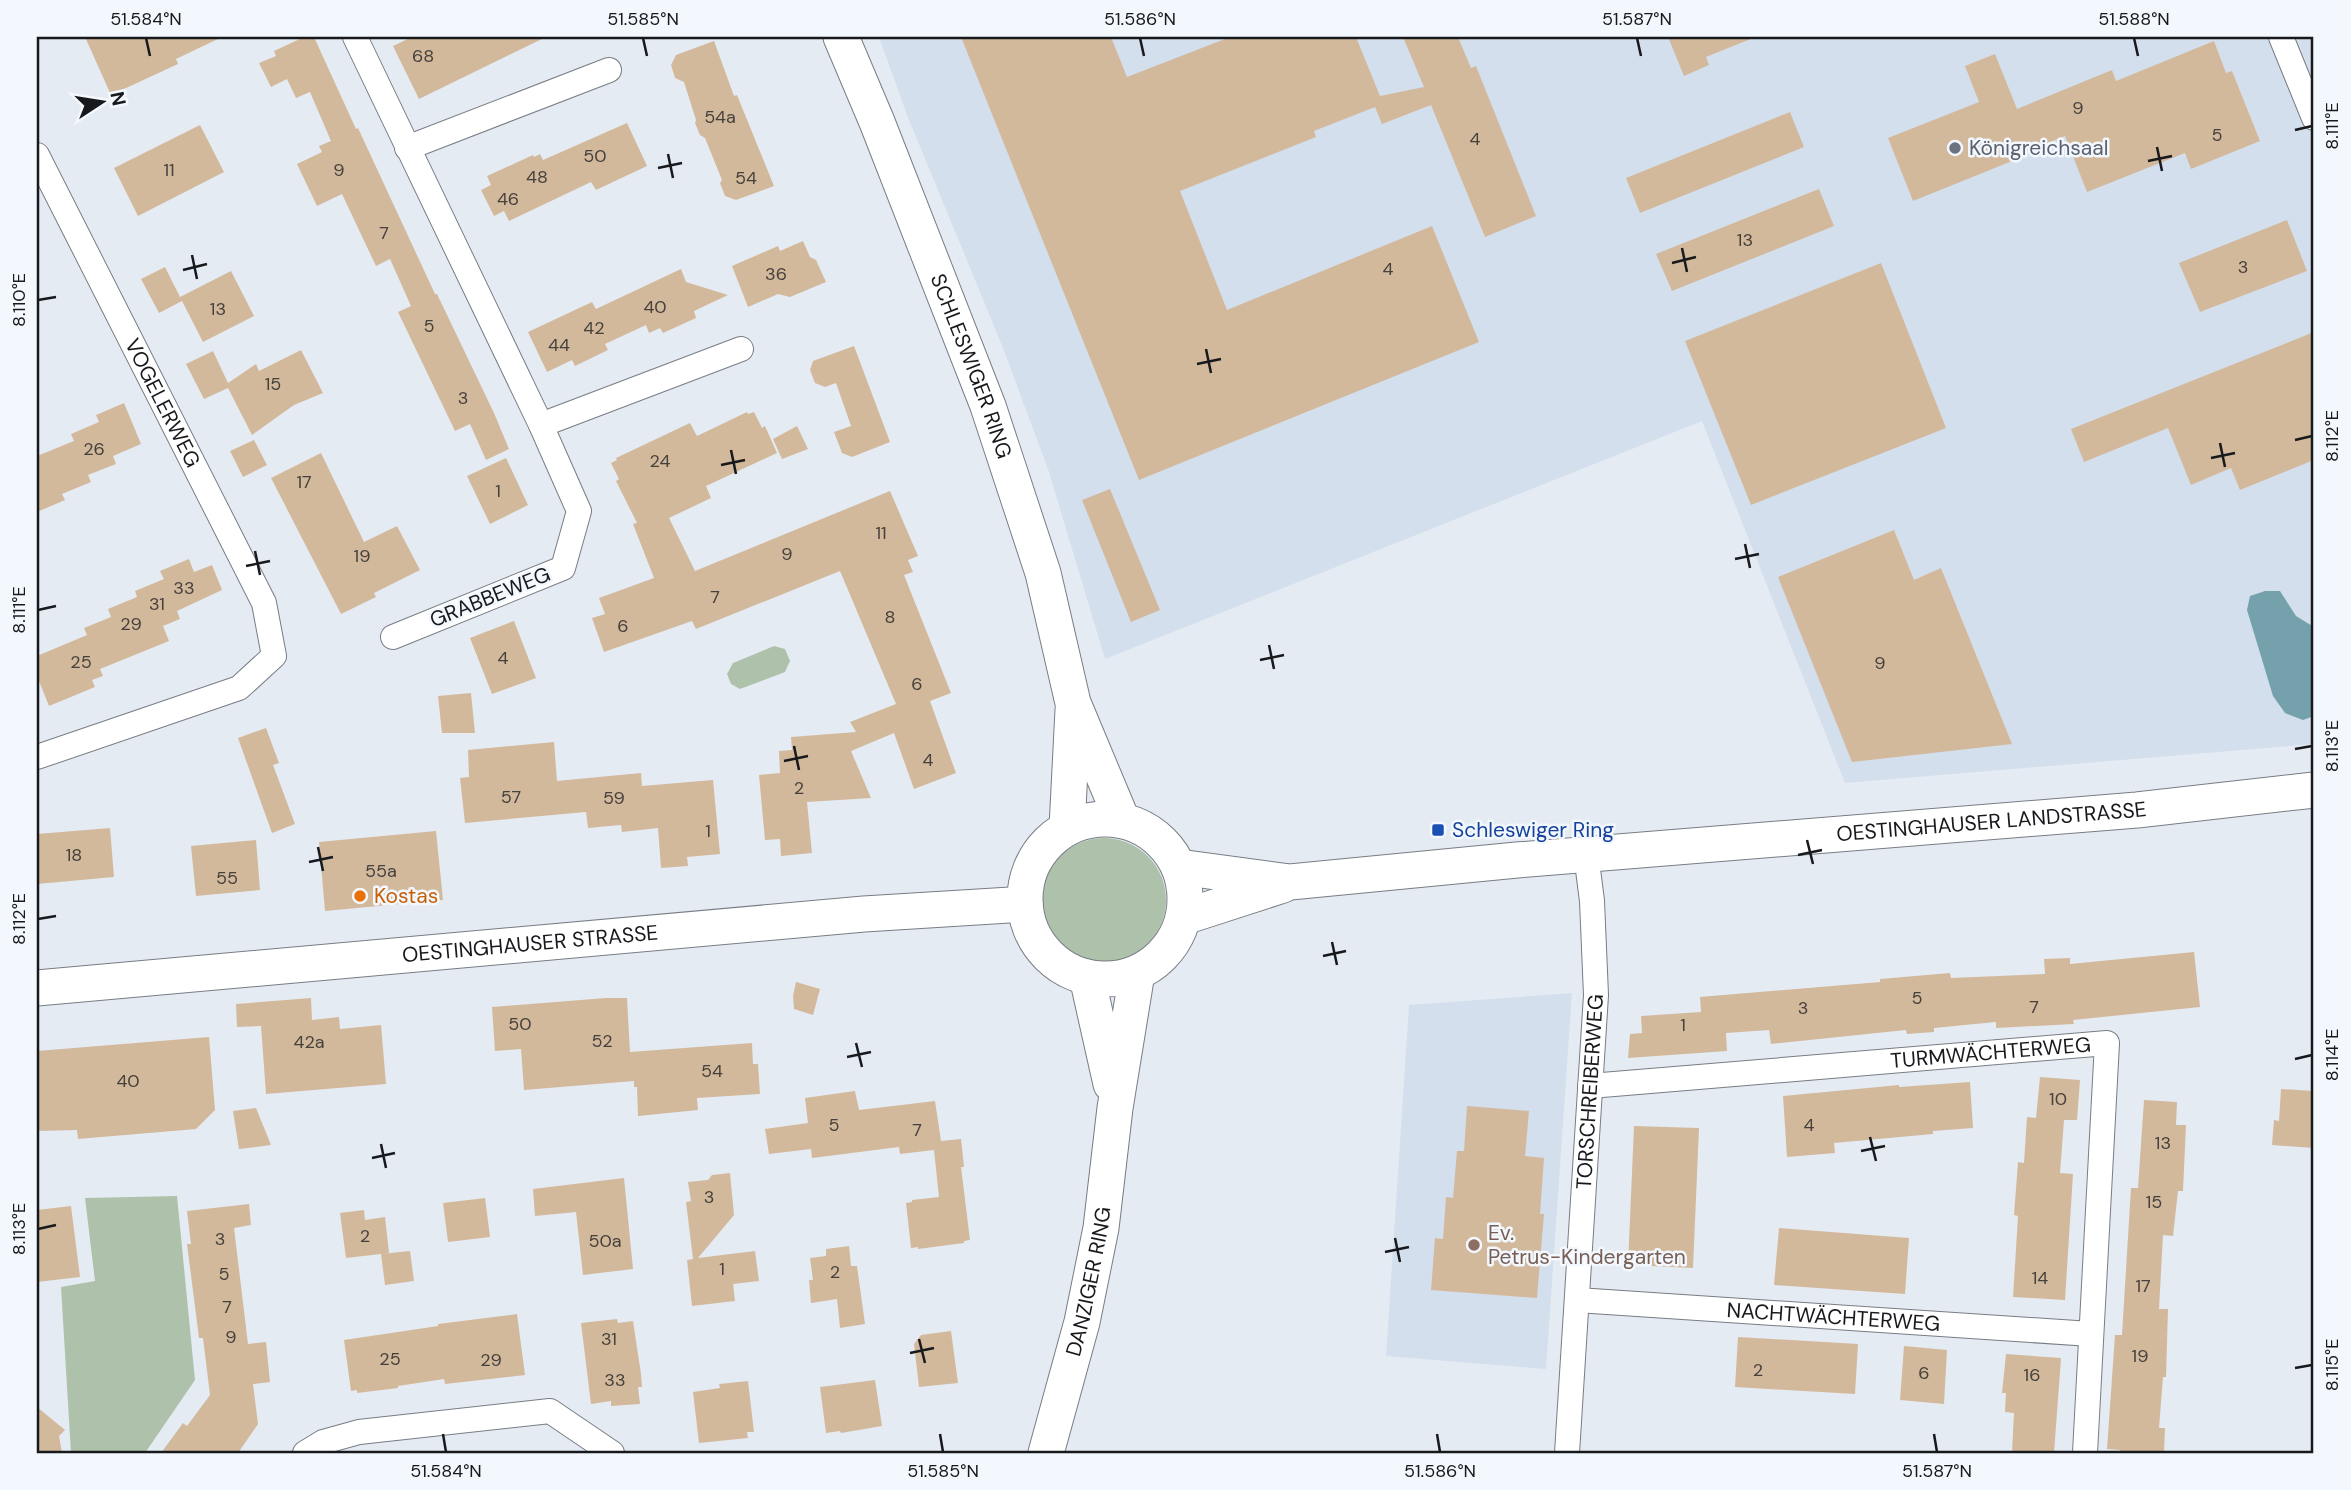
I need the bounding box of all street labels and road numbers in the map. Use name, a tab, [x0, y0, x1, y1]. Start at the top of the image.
street label: SCHLESWIGER RING	[924, 270, 1018, 462]
street label: VOGELERWEG	[118, 334, 207, 472]
street label: GRABBEWEG	[426, 560, 554, 634]
street label: OESTINGHAUSER LANDSTRASSE	[1835, 795, 2148, 848]
street label: OESTINGHAUSER STRASSE	[401, 918, 659, 969]
street label: TORSCHREIBERWEG	[1570, 993, 1610, 1190]
street label: TURMWÄCHTERWEG	[1889, 1030, 2092, 1075]
street label: DANZIGER RING	[1059, 1205, 1117, 1359]
street label: NACHTWÄCHTERWEG	[1726, 1296, 1941, 1338]

